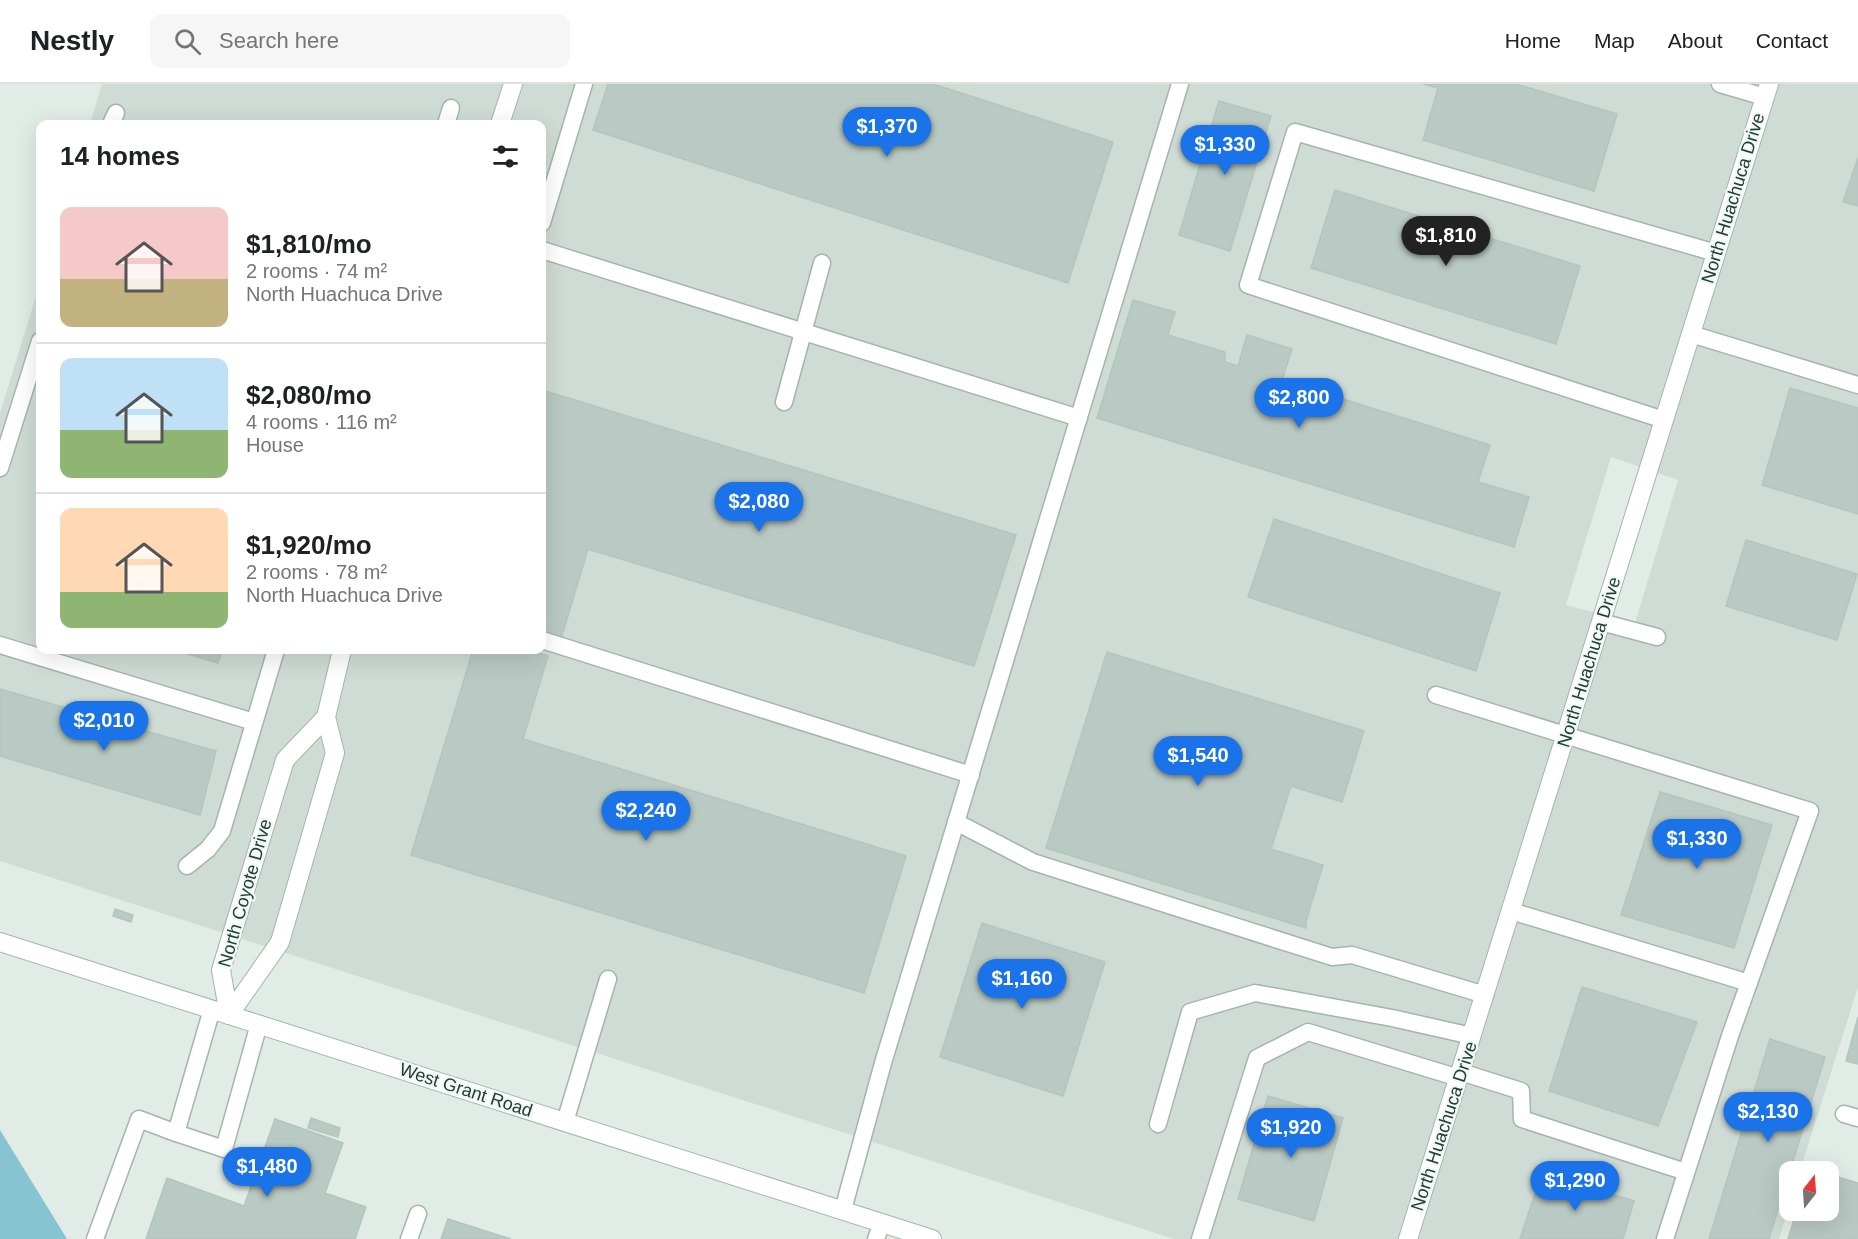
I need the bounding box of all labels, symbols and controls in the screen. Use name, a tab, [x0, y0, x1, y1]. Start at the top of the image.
search box	[150, 14, 570, 68]
text: Nestly	[30, 25, 114, 56]
icon: search	[171, 25, 204, 58]
text: Search here	[219, 28, 339, 53]
text: Home	[1505, 29, 1561, 52]
text: Map	[1594, 29, 1635, 52]
text: About	[1668, 29, 1723, 52]
text: Contact	[1756, 29, 1828, 52]
pin: $1,370	[838, 107, 936, 158]
street label: North Huachuca Drive	[1698, 110, 1768, 286]
text: $1,370	[856, 115, 918, 137]
pin: $1,330	[1176, 125, 1274, 176]
text: $1,330	[1194, 133, 1256, 155]
icon: filters	[489, 140, 522, 173]
text: 14 homes	[60, 141, 180, 171]
pin: $1,810	[1397, 216, 1495, 267]
text: $1,810	[1415, 224, 1477, 246]
text: $1,810/mo	[246, 229, 372, 259]
icon: home	[108, 231, 180, 303]
text: 2 rooms · 74 m²	[246, 260, 387, 282]
text: North Huachuca Drive	[246, 283, 443, 305]
pin: $2,800	[1250, 378, 1348, 429]
text: $2,080/mo	[246, 380, 372, 410]
icon: home	[108, 382, 180, 454]
text: $2,800	[1268, 386, 1330, 408]
text: 4 rooms · 116 m²	[246, 411, 397, 433]
text: House	[246, 434, 304, 456]
pin: $2,080	[710, 482, 808, 533]
text: $2,080	[728, 490, 790, 512]
text: $1,920/mo	[246, 530, 372, 560]
icon: home	[108, 532, 180, 604]
text: 2 rooms · 78 m²	[246, 561, 387, 583]
street label: North Huachuca Drive	[1554, 574, 1624, 750]
text: North Huachuca Drive	[246, 584, 443, 606]
pin: $2,010	[55, 701, 153, 752]
text: $2,010	[73, 709, 135, 731]
pin: $1,540	[1149, 736, 1247, 787]
text: $1,540	[1167, 744, 1229, 766]
pin: $2,240	[597, 791, 695, 842]
text: $2,240	[615, 799, 677, 821]
street label: North Coyote Drive	[214, 817, 276, 969]
pin: $1,330	[1648, 819, 1746, 870]
text: $1,330	[1666, 827, 1728, 849]
pin: $1,160	[973, 959, 1071, 1010]
text: $1,160	[991, 967, 1053, 989]
street label: North Huachuca Drive	[1407, 1039, 1481, 1213]
street label: West Grant Road	[397, 1059, 535, 1121]
pin: $2,130	[1719, 1092, 1817, 1143]
text: $2,130	[1737, 1100, 1799, 1122]
pin: $1,920	[1242, 1108, 1340, 1159]
text: $1,920	[1260, 1116, 1322, 1138]
pin: $1,480	[218, 1147, 316, 1198]
text: $1,480	[236, 1155, 298, 1177]
pin: $1,290	[1526, 1161, 1624, 1212]
north arrow	[1779, 1161, 1839, 1221]
map controls	[1779, 1161, 1839, 1221]
text: $1,290	[1544, 1169, 1606, 1191]

